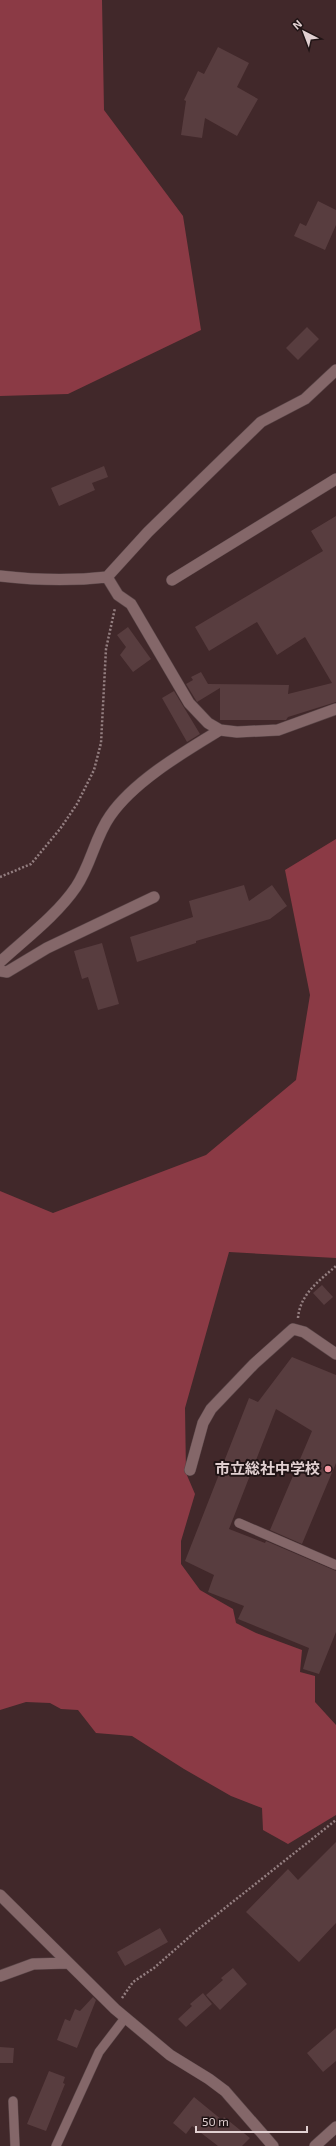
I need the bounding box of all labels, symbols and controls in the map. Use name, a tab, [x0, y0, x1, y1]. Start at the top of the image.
north arrow	[284, 12, 324, 52]
text: N	[290, 17, 304, 32]
place label: 市立総社中学校	[215, 1459, 320, 1477]
marker: 市立総社中学校	[323, 1464, 333, 1474]
scale bar	[196, 2108, 307, 2134]
text: 50 m	[202, 2114, 229, 2128]

